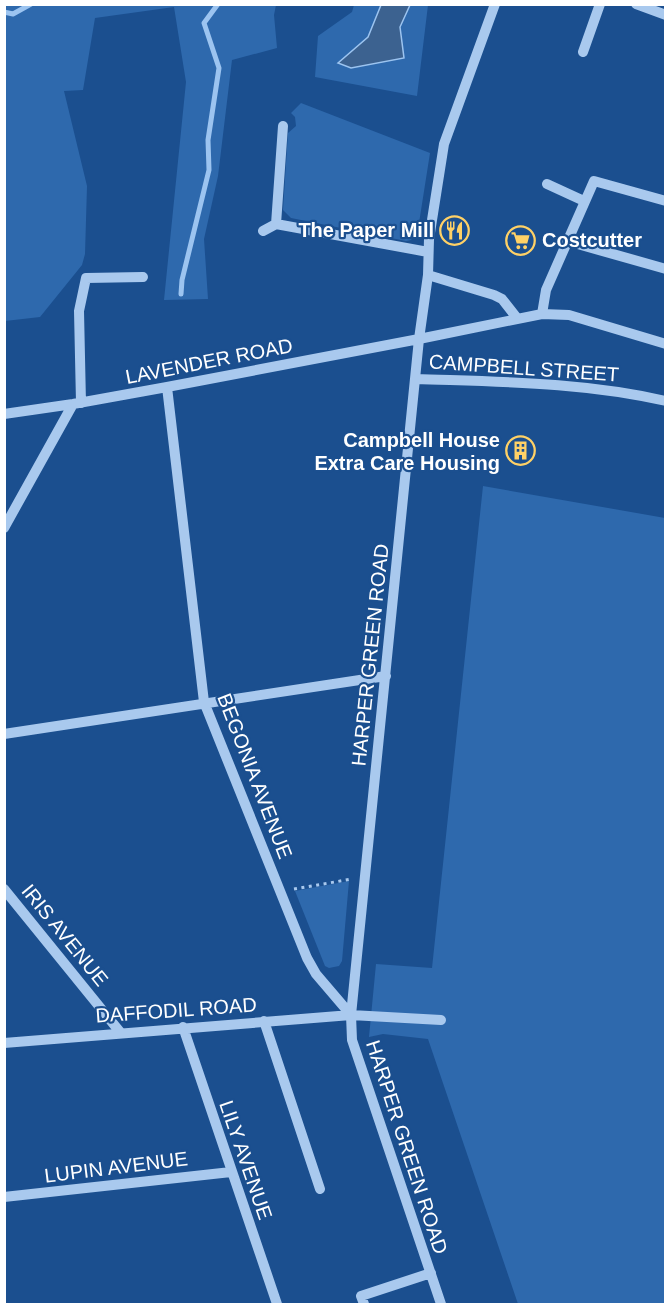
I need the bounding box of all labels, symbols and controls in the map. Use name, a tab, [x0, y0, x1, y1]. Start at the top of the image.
restaurant icon: The Paper Mill	[439, 214, 471, 246]
place label: The Paper Mill	[298, 219, 434, 241]
supermarket icon: Costcutter	[505, 224, 537, 256]
place label: Costcutter	[542, 229, 642, 251]
street label: LAVENDER ROAD	[124, 334, 294, 388]
street label: CAMPBELL STREET	[428, 350, 620, 386]
place label: Campbell House Extra Care Housing	[314, 429, 500, 474]
building icon: Campbell House Extra Care Housing	[505, 435, 537, 467]
street label: HARPER GREEN ROAD	[347, 543, 393, 767]
street label: BEGONIA AVENUE	[213, 690, 297, 862]
street label: IRIS AVENUE	[17, 880, 113, 990]
street label: DAFFODIL ROAD	[95, 993, 257, 1027]
street label: HARPER GREEN ROAD	[362, 1037, 452, 1257]
street label: LILY AVENUE	[215, 1098, 277, 1222]
street label: LUPIN AVENUE	[43, 1147, 189, 1187]

